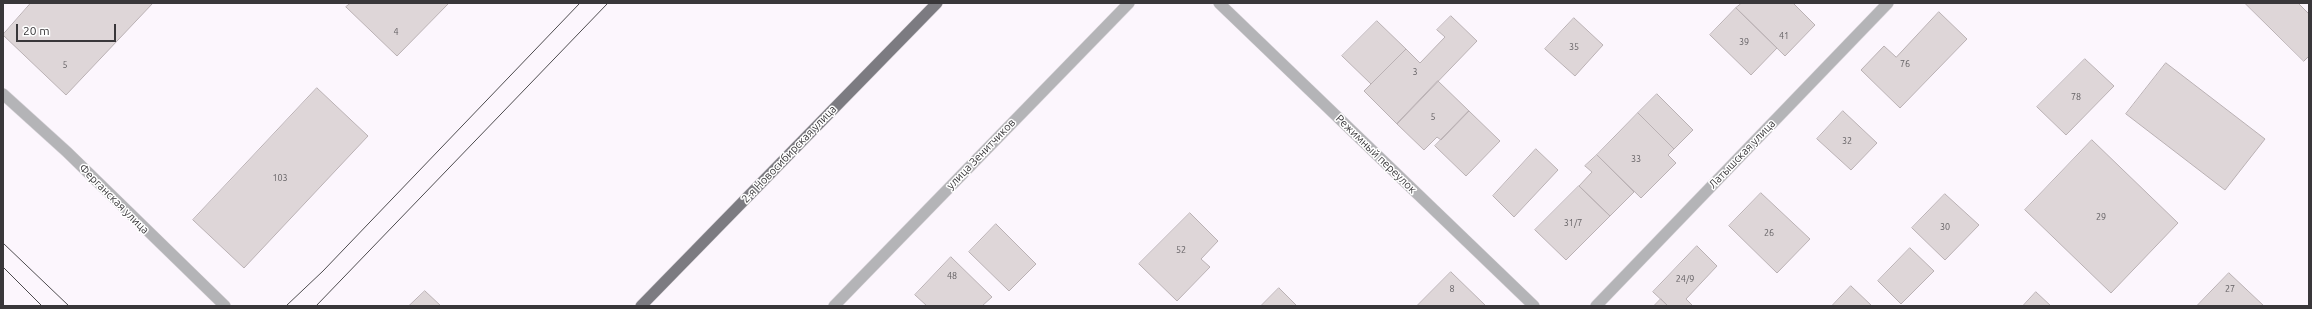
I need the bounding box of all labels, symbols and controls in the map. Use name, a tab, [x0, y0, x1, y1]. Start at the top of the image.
scale bar	[18, 16, 118, 42]
text: 20 m	[23, 24, 50, 37]
house number: 4	[393, 27, 399, 37]
house number: 41	[1779, 31, 1789, 41]
house number: 39	[1739, 37, 1749, 47]
house number: 35	[1569, 42, 1579, 52]
house number: 76	[1900, 59, 1910, 69]
house number: 5	[62, 60, 68, 70]
house number: 3	[1412, 67, 1418, 77]
house number: 78	[2071, 92, 2081, 102]
street label: 2-я Новосибирская улица	[739, 103, 839, 205]
street label: Режимный переулок	[1333, 112, 1419, 196]
house number: 5	[1430, 112, 1436, 122]
street label: улица Зенитчиков	[944, 116, 1018, 192]
street label: Латышская улица	[1706, 117, 1778, 191]
house number: 32	[1842, 136, 1852, 146]
house number: 33	[1631, 154, 1641, 164]
street label: Ферганская улица	[76, 161, 152, 237]
house number: 103	[272, 173, 288, 183]
house number: 29	[2096, 212, 2106, 222]
house number: 31/7	[1564, 218, 1582, 228]
house number: 30	[1940, 222, 1950, 232]
house number: 26	[1764, 228, 1774, 238]
house number: 52	[1176, 245, 1186, 255]
house number: 48	[947, 271, 957, 281]
house number: 24/9	[1676, 274, 1694, 284]
house number: 8	[1449, 284, 1455, 294]
house number: 27	[2225, 284, 2235, 294]

